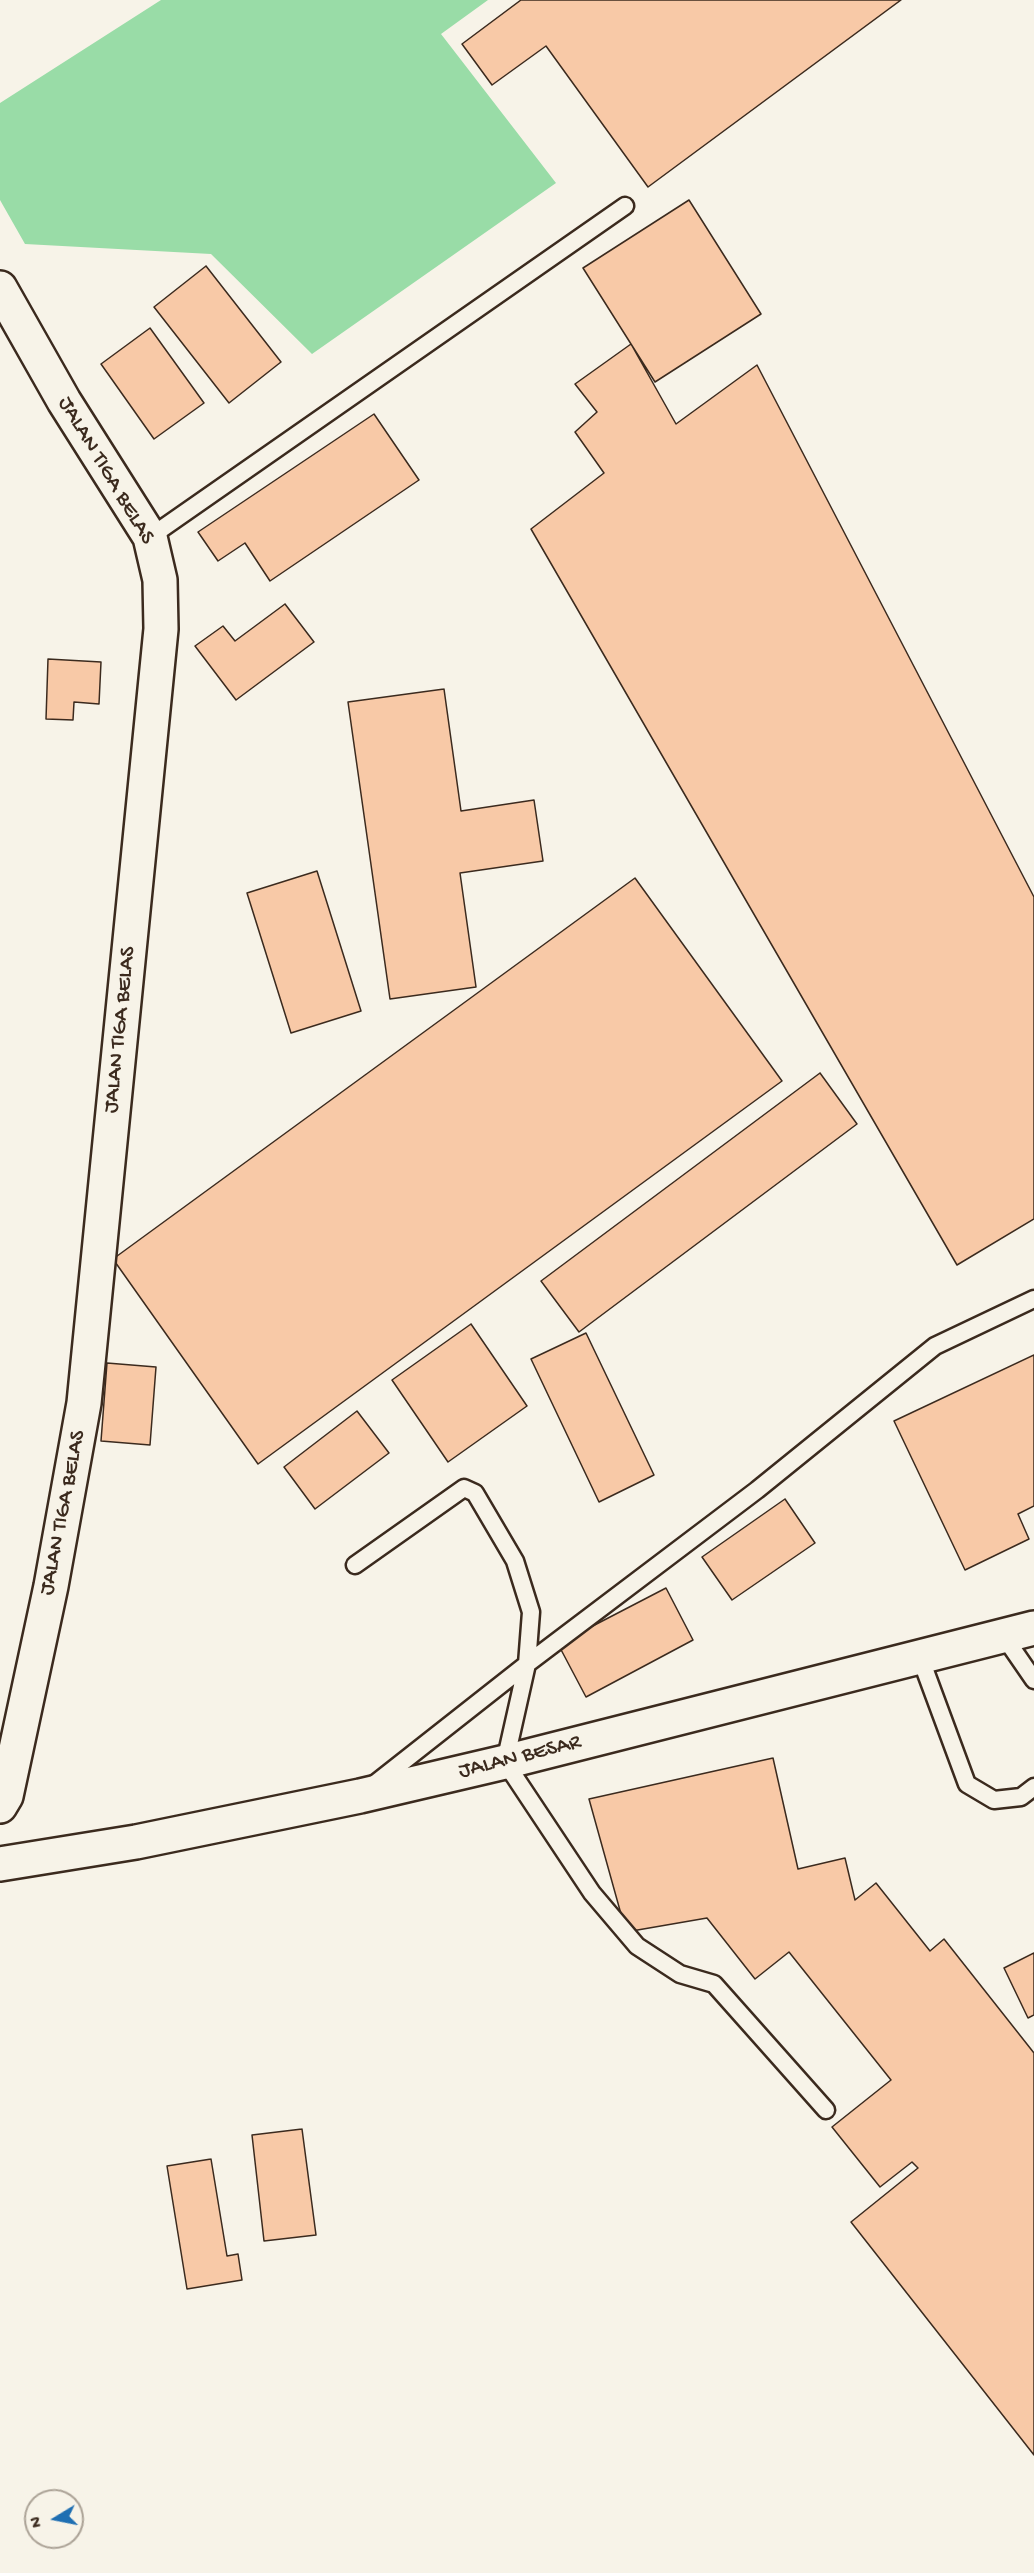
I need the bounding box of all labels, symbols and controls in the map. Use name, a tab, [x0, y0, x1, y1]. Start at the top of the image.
street label: JALAN TIGA BELAS	[51, 393, 159, 549]
street label: JALAN TIGA BELAS	[99, 945, 143, 1115]
street label: JALAN TIGA BELAS	[35, 1428, 93, 1598]
street label: JALAN BESAR	[456, 1730, 584, 1786]
north arrow	[24, 2489, 84, 2549]
text: N	[27, 2515, 48, 2529]

